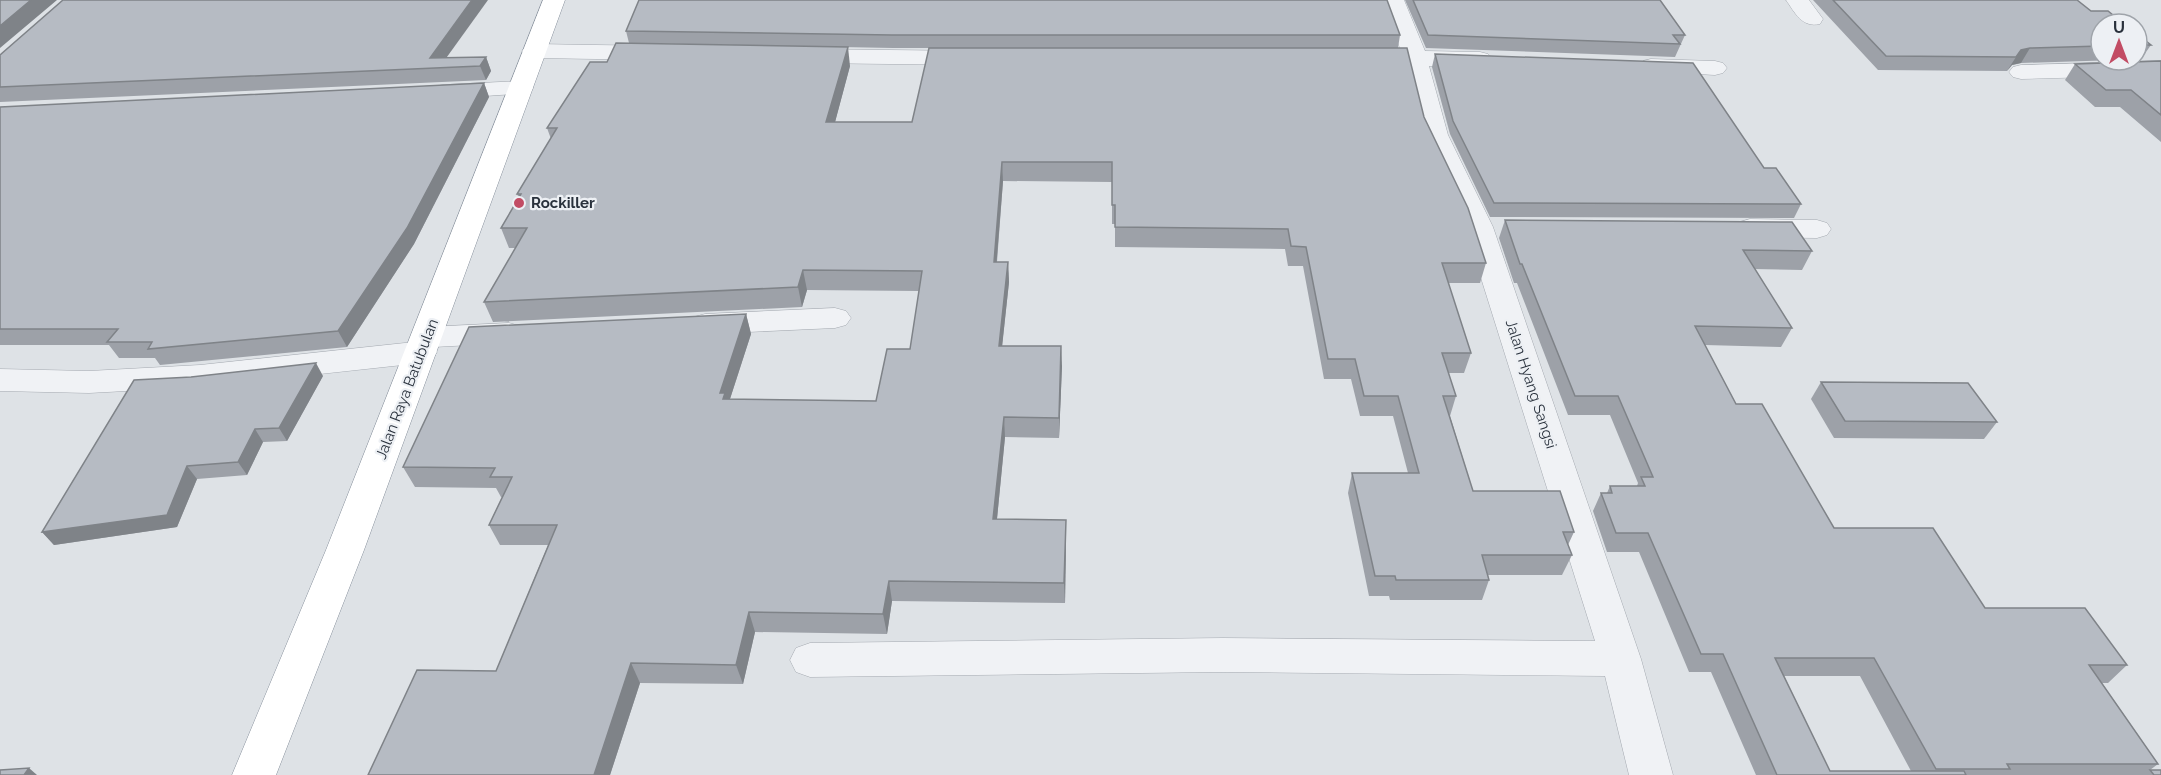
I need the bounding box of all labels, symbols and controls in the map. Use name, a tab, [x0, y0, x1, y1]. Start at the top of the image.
north arrow	[2089, 12, 2149, 72]
text: U	[2113, 18, 2125, 37]
place label: Rockiller	[531, 194, 595, 212]
marker: Rockiller	[512, 196, 526, 210]
street label: Jalan Raya Batubulan	[372, 316, 442, 462]
street label: Jalan Hyang Sangsi	[1502, 317, 1560, 451]

